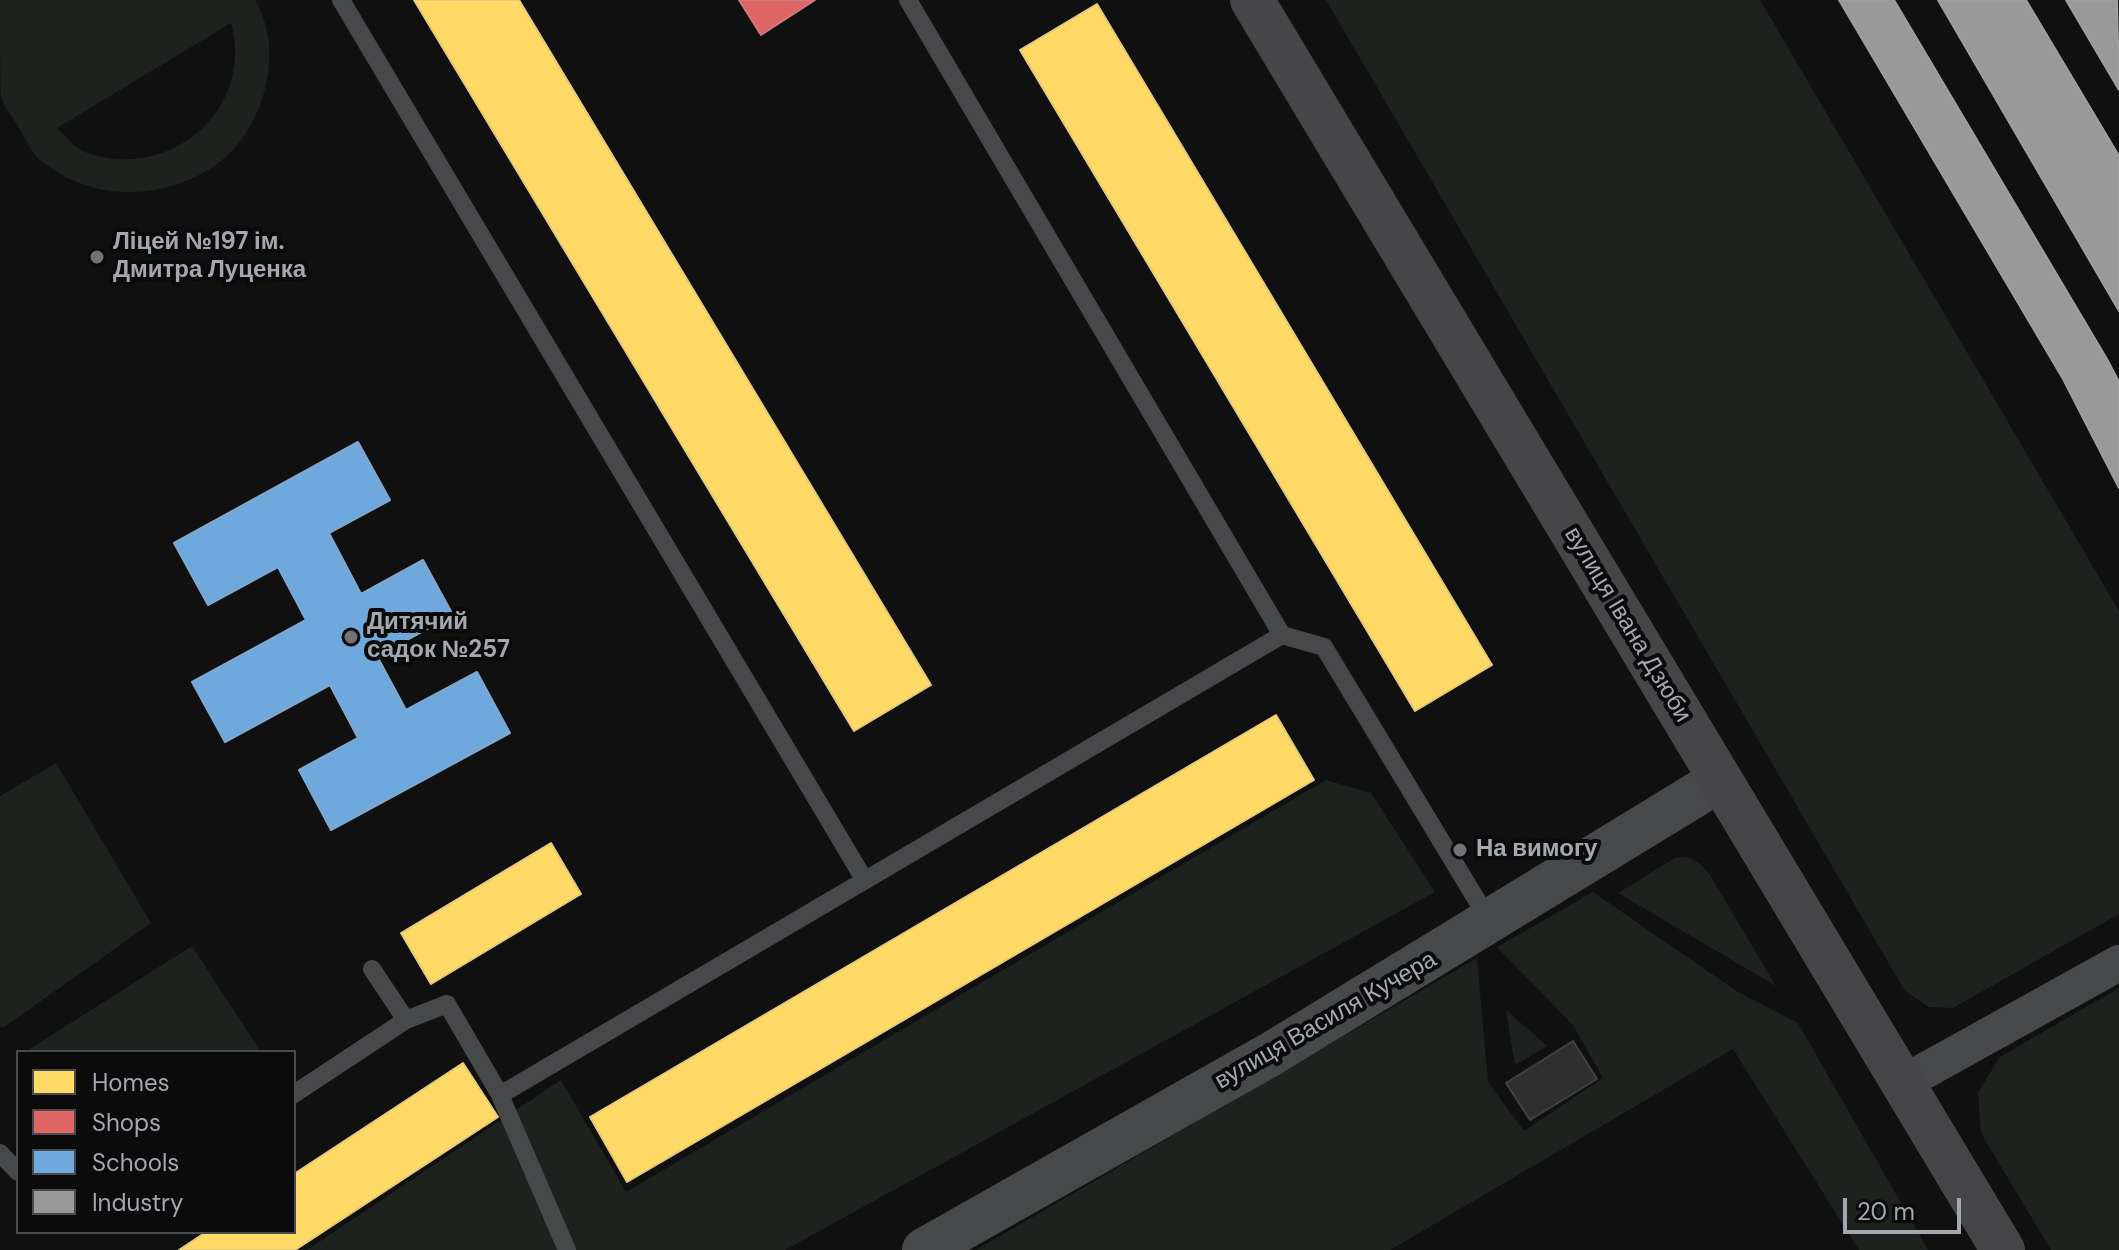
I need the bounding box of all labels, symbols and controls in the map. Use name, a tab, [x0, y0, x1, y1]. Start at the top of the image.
place label: Ліцей №197 ім. Дмитра Луценка	[113, 229, 306, 285]
marker: Ліцей №197 ім. Дмитра Луценка	[88, 248, 106, 266]
street label: вулиця Івана Дзюби	[1557, 522, 1697, 728]
place label: Дитячий садок №257	[367, 609, 510, 665]
marker: Дитячий садок №257	[342, 628, 360, 646]
place label: На вимогу	[1476, 836, 1597, 864]
marker: На вимогу	[1451, 841, 1469, 859]
street label: вулиця Василя Кучера	[1210, 946, 1442, 1096]
legend	[16, 1050, 296, 1234]
text: Homes	[92, 1067, 170, 1098]
text: Shops	[92, 1107, 161, 1138]
text: Schools	[92, 1147, 179, 1178]
scale bar	[1847, 1182, 1965, 1232]
text: Industry	[92, 1187, 183, 1218]
text: 20 m	[1857, 1196, 1915, 1227]

